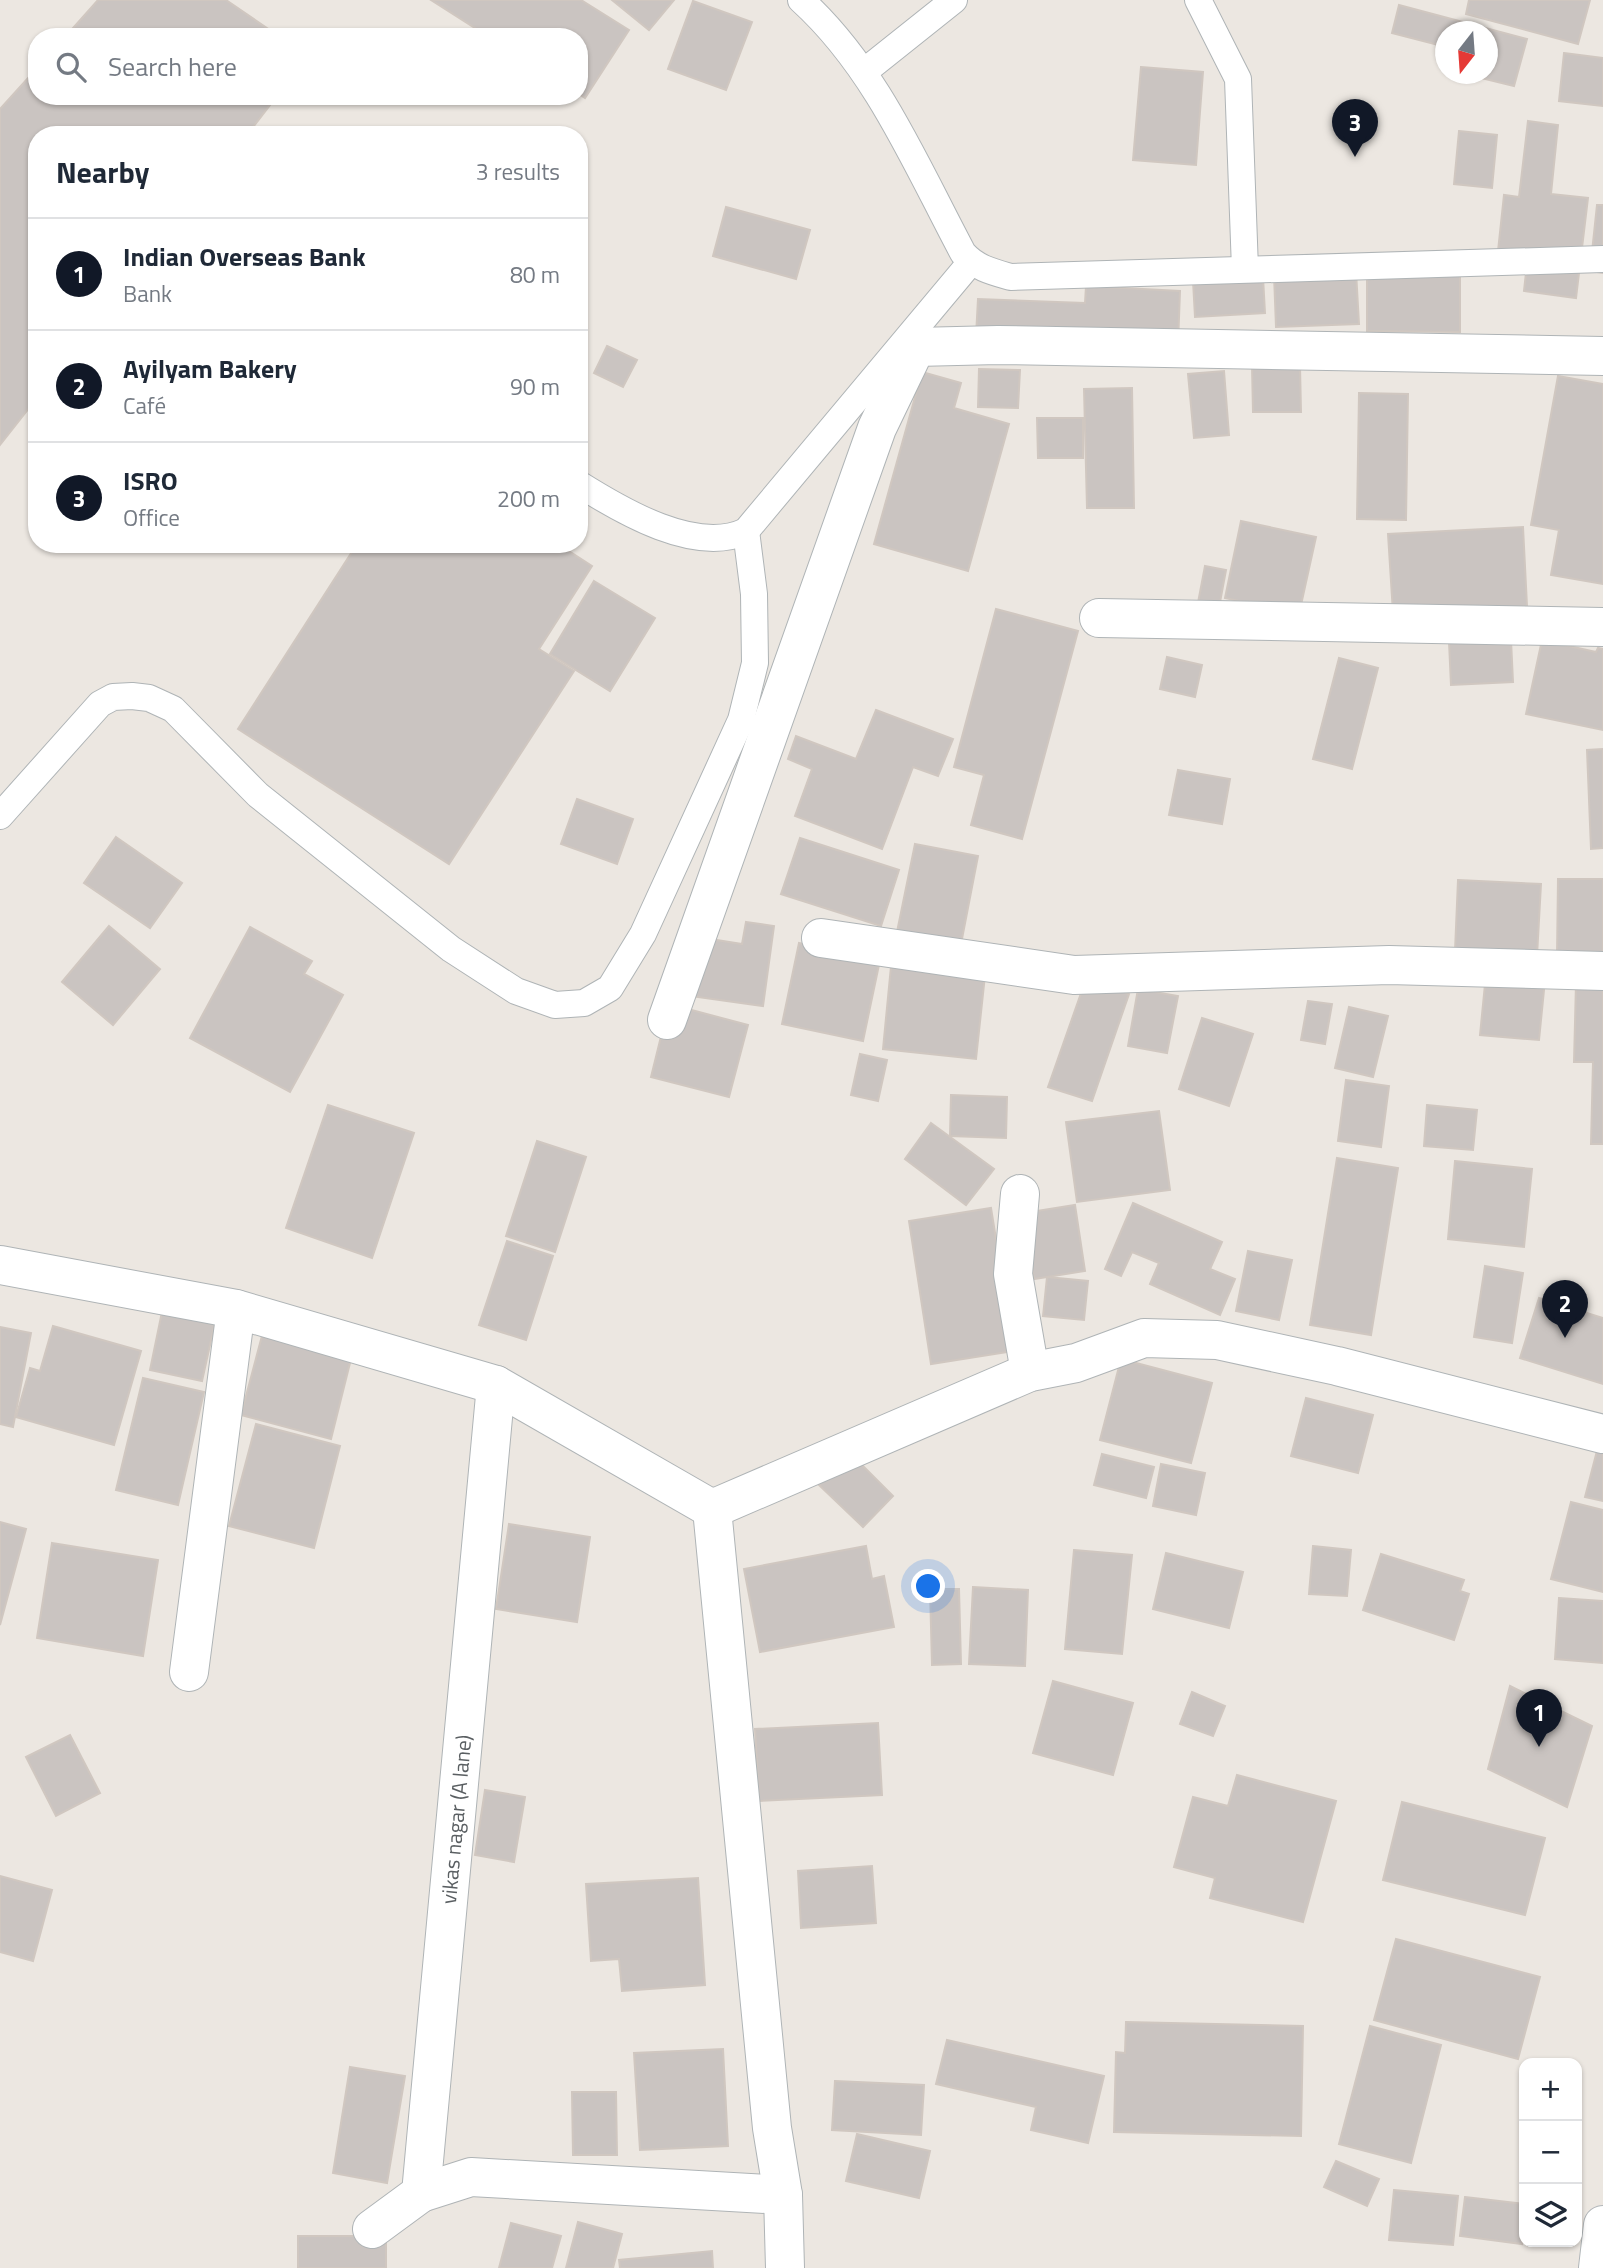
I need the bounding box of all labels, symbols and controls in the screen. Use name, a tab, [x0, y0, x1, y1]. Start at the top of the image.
north arrow	[1435, 21, 1498, 84]
search box	[28, 28, 588, 105]
text: Search here	[108, 47, 237, 86]
icon: search	[52, 48, 90, 86]
pin: 3	[1332, 99, 1378, 157]
text: Nearby	[56, 149, 149, 195]
text: 3 results	[476, 154, 560, 189]
text: Indian Overseas Bank	[123, 237, 366, 276]
text: 1	[73, 257, 85, 292]
text: 80 m	[510, 257, 560, 292]
text: Bank	[123, 276, 172, 311]
text: Ayilyam Bakery	[123, 349, 297, 388]
text: 2	[73, 369, 85, 404]
text: 90 m	[510, 369, 560, 404]
text: Café	[123, 388, 166, 423]
text: ISRO	[123, 461, 178, 500]
text: 3	[73, 481, 85, 516]
text: 200 m	[497, 481, 560, 516]
text: Office	[123, 500, 180, 535]
pin: 2	[1542, 1280, 1588, 1338]
your location	[911, 1569, 945, 1603]
pin: 1	[1516, 1689, 1562, 1747]
street label: vikas nagar (A lane)	[432, 1733, 479, 1906]
map controls	[1519, 2058, 1582, 2247]
button: +	[1519, 2058, 1582, 2121]
button: −	[1519, 2121, 1582, 2184]
button: layers	[1519, 2184, 1582, 2247]

